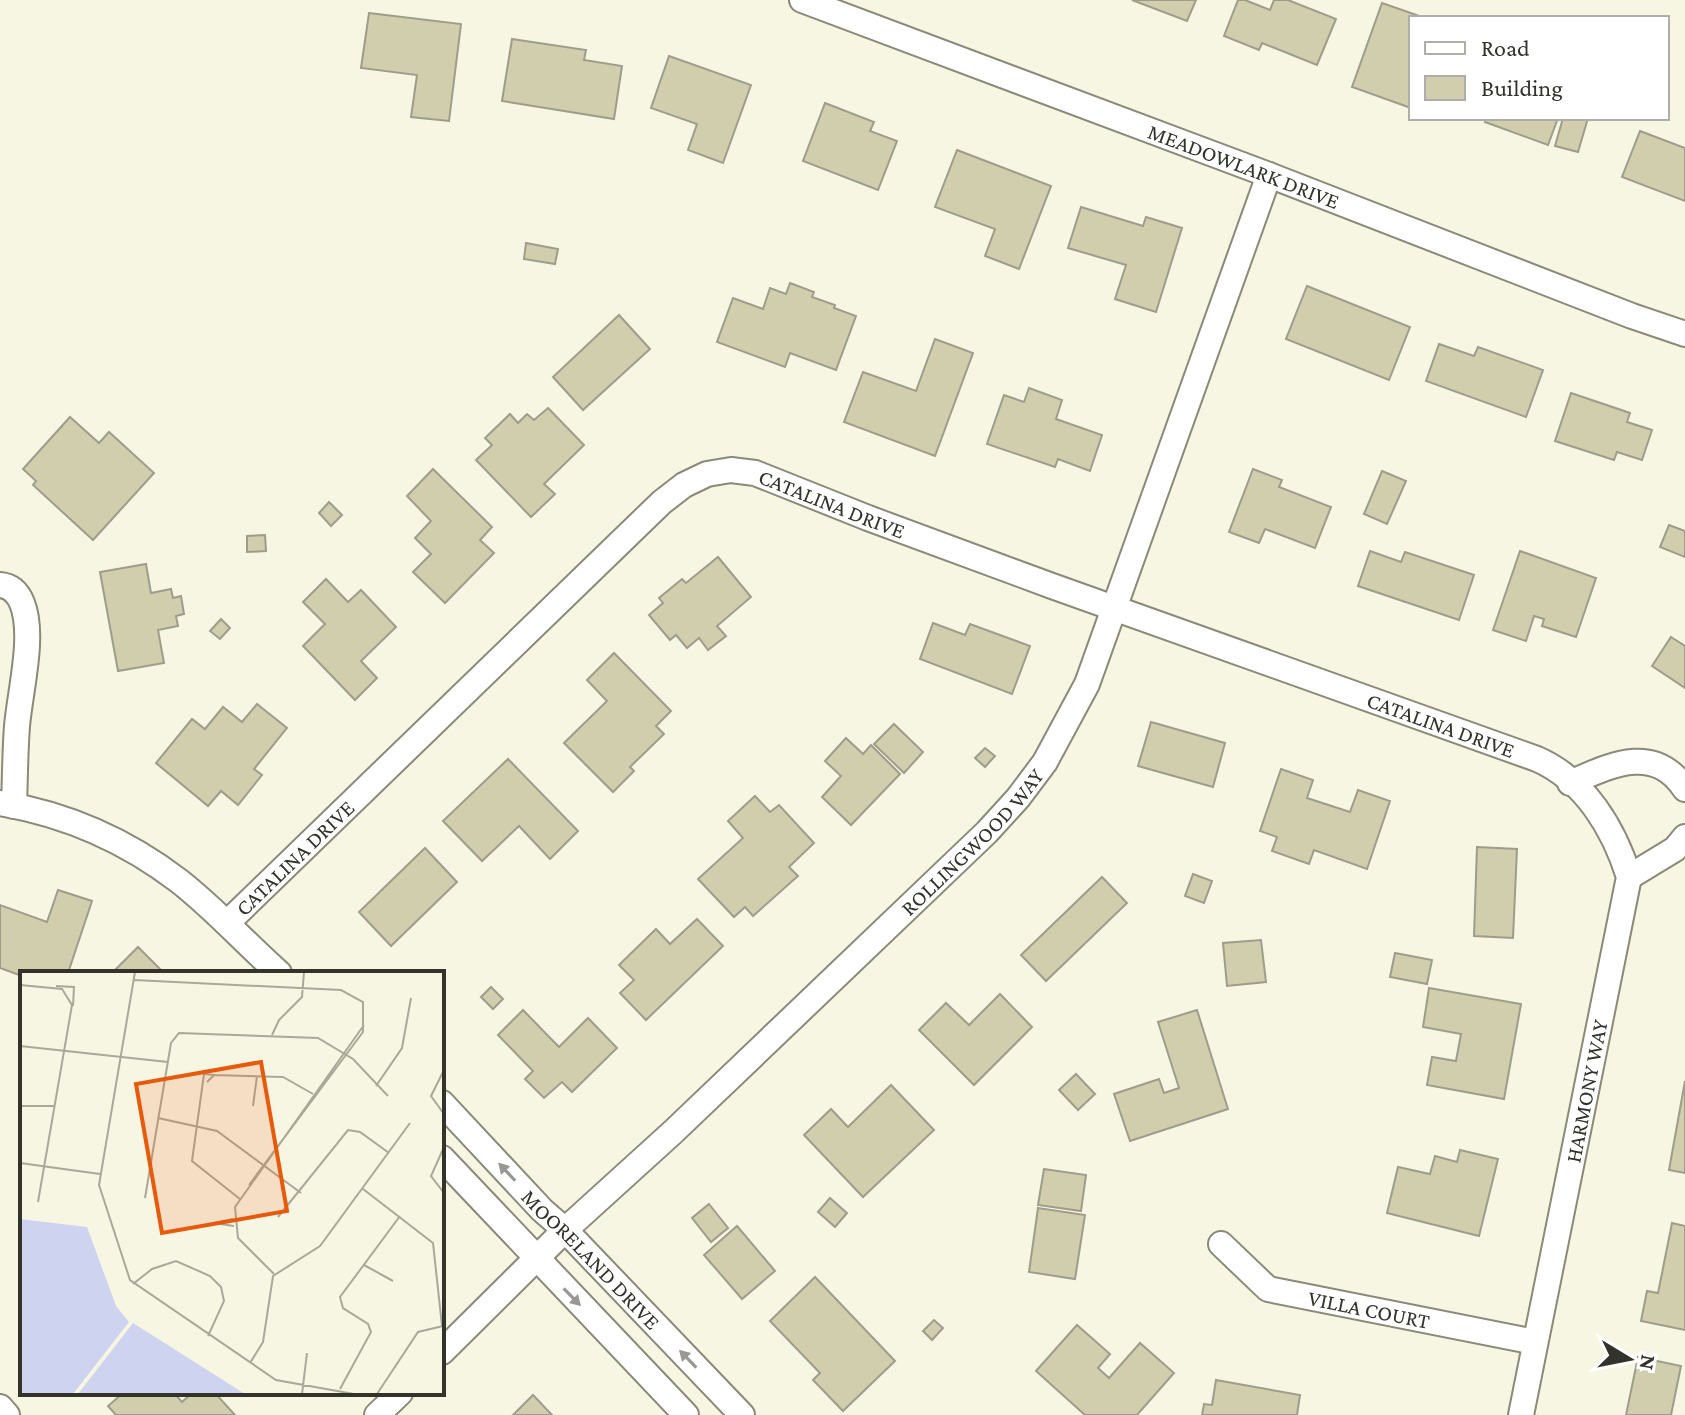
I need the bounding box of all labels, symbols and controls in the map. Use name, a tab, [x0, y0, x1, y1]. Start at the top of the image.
legend	[1409, 16, 1669, 120]
text: Road	[1481, 34, 1530, 61]
text: Building	[1481, 74, 1563, 101]
street label: MEADOWLARK DRIVE	[1145, 119, 1343, 214]
street label: CATALINA DRIVE	[755, 464, 909, 544]
street label: CATALINA DRIVE	[1364, 687, 1518, 763]
street label: ROLLINGWOOD WAY	[896, 763, 1049, 921]
street label: CATALINA DRIVE	[231, 795, 359, 921]
inset map	[20, 971, 444, 1395]
street label: HARMONY WAY	[1560, 1017, 1613, 1165]
one-way arrow	[498, 1163, 516, 1182]
street label: MOORELAND DRIVE	[516, 1184, 665, 1335]
street label: VILLA COURT	[1306, 1285, 1432, 1334]
one-way arrow	[562, 1287, 580, 1306]
north arrow	[1589, 1319, 1669, 1399]
one-way arrow	[679, 1349, 697, 1368]
text: N	[1635, 1353, 1662, 1372]

